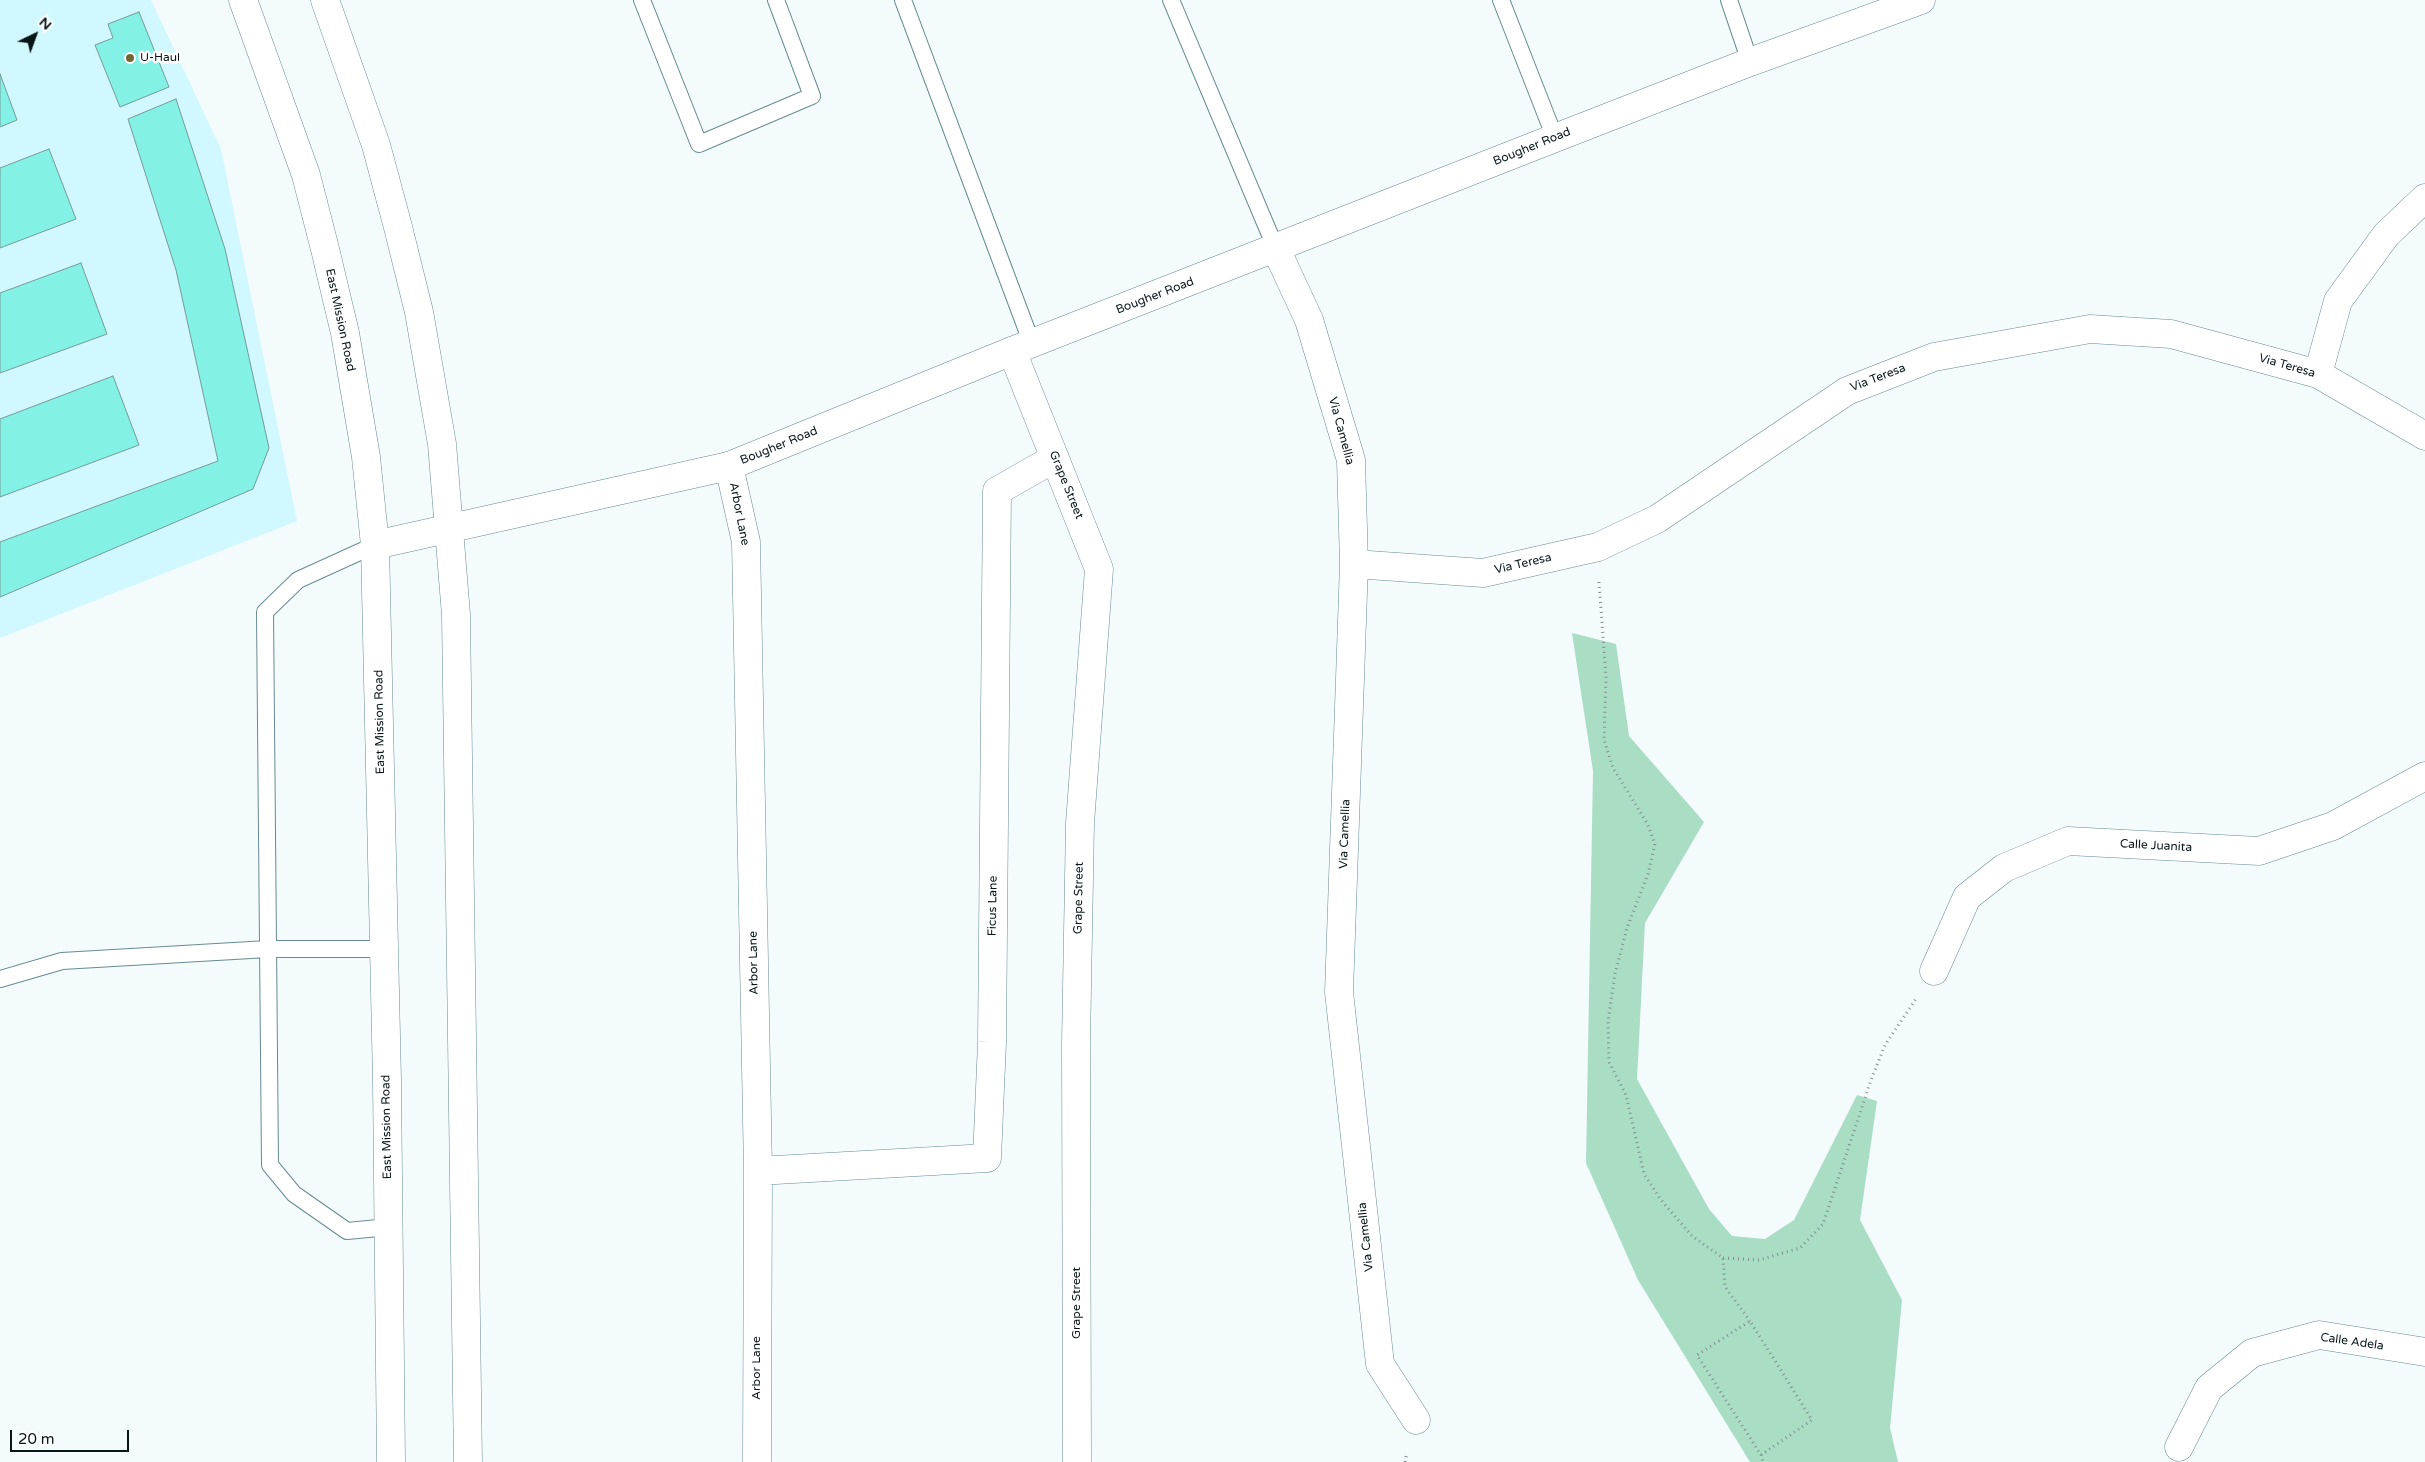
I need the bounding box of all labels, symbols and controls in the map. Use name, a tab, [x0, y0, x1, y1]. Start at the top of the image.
north arrow	[10, 10, 60, 60]
text: N	[36, 13, 55, 34]
place label: U-Haul	[140, 51, 180, 65]
marker: U-Haul	[124, 52, 136, 64]
street label: Bougher Road	[1491, 125, 1573, 169]
street label: East Mission Road	[322, 267, 358, 373]
street label: Bougher Road	[1114, 275, 1196, 317]
street label: Via Teresa	[2257, 351, 2317, 381]
street label: Via Teresa	[1848, 361, 1908, 395]
street label: Via Camellia	[1325, 395, 1357, 467]
street label: Bougher Road	[738, 424, 820, 468]
street label: Grape Street	[1046, 449, 1086, 521]
street label: Arbor Lane	[726, 481, 752, 547]
street label: Via Teresa	[1493, 550, 1553, 578]
street label: East Mission Road	[372, 670, 388, 774]
street label: Via Camellia	[1337, 799, 1353, 869]
street label: Calle Juanita	[2120, 837, 2192, 855]
street label: Grape Street	[1071, 862, 1087, 934]
street label: Ficus Lane	[985, 876, 1001, 936]
street label: Arbor Lane	[746, 931, 762, 995]
street label: East Mission Road	[379, 1075, 395, 1179]
street label: Via Camellia	[1355, 1202, 1377, 1272]
street label: Grape Street	[1070, 1267, 1084, 1339]
street label: Calle Adela	[2319, 1330, 2385, 1354]
street label: Arbor Lane	[750, 1336, 764, 1400]
scale bar	[12, 1420, 131, 1452]
text: 20 m	[18, 1430, 55, 1448]

